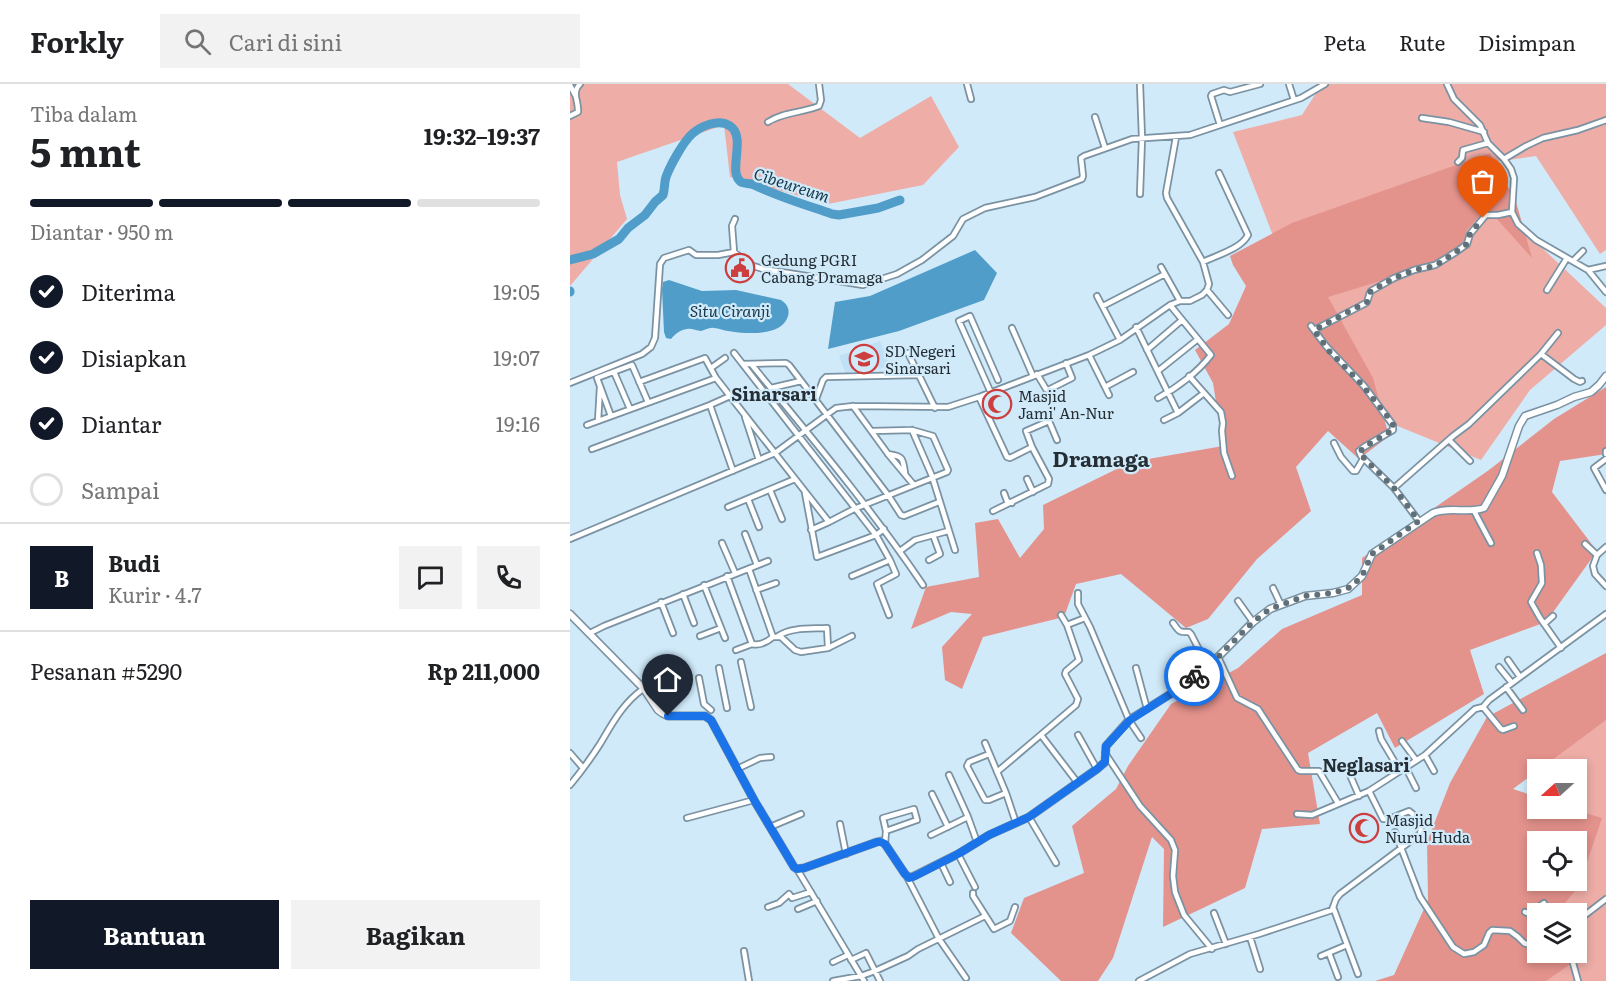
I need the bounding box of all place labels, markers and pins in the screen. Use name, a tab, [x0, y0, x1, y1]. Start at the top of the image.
pin	[1457, 156, 1508, 218]
place label: Gedung PGRI Cabang Dramaga	[761, 248, 884, 288]
public building icon: Gedung PGRI Cabang Dramaga	[724, 252, 756, 284]
place label: SD Negeri Sinarsari	[885, 339, 956, 379]
school or university icon: SD Negeri Sinarsari	[848, 343, 880, 375]
place label: Masjid Jami' An-Nur	[1018, 384, 1114, 424]
mosque icon: Masjid Jami' An-Nur	[981, 388, 1013, 420]
pin	[642, 654, 693, 716]
place label: Masjid Nurul Huda	[1385, 808, 1471, 848]
mosque icon: Masjid Nurul Huda	[1348, 812, 1380, 844]

